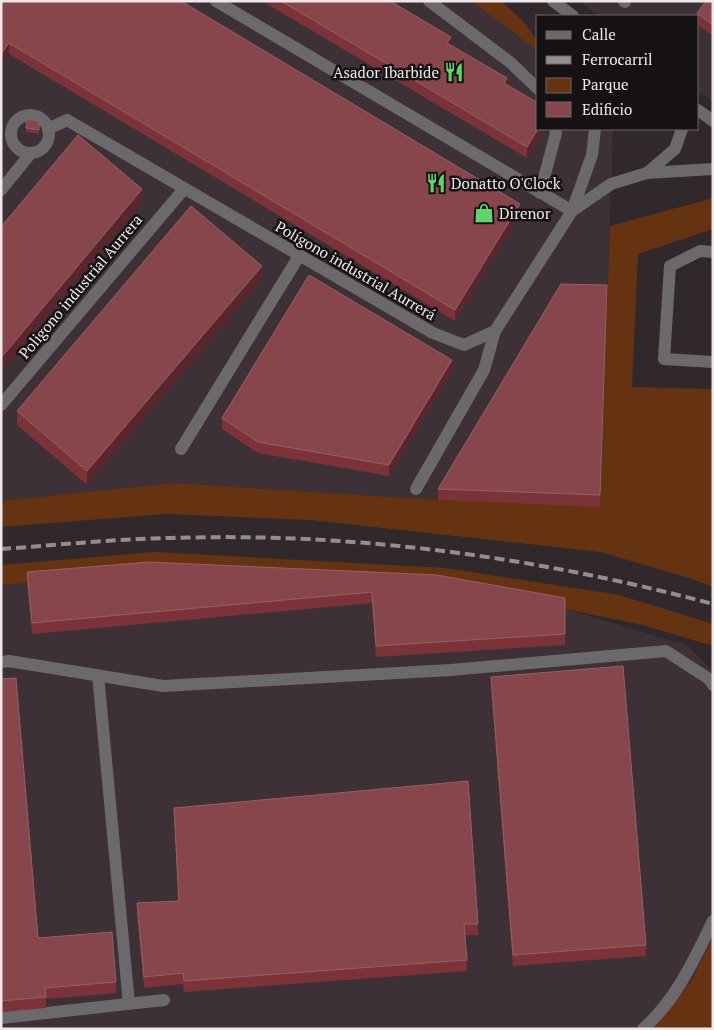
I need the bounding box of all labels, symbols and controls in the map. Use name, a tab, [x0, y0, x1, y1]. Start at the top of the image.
legend	[536, 15, 699, 130]
text: Calle	[582, 24, 616, 44]
text: Ferrocarril	[582, 49, 653, 69]
restaurant icon: Asador Ibarbide	[443, 61, 465, 83]
place label: Asador Ibarbide	[333, 62, 439, 82]
text: Parque	[582, 74, 629, 94]
text: Edificio	[582, 99, 632, 119]
restaurant icon: Donatto O'Clock	[425, 172, 447, 194]
place label: Donatto O'Clock	[451, 173, 561, 193]
shop icon: Direnor	[473, 202, 495, 224]
place label: Direnor	[499, 203, 551, 223]
street label: Poligono industrial Aurrera	[14, 209, 147, 362]
street label: Polígono industrial Aurrerá	[272, 216, 440, 324]

